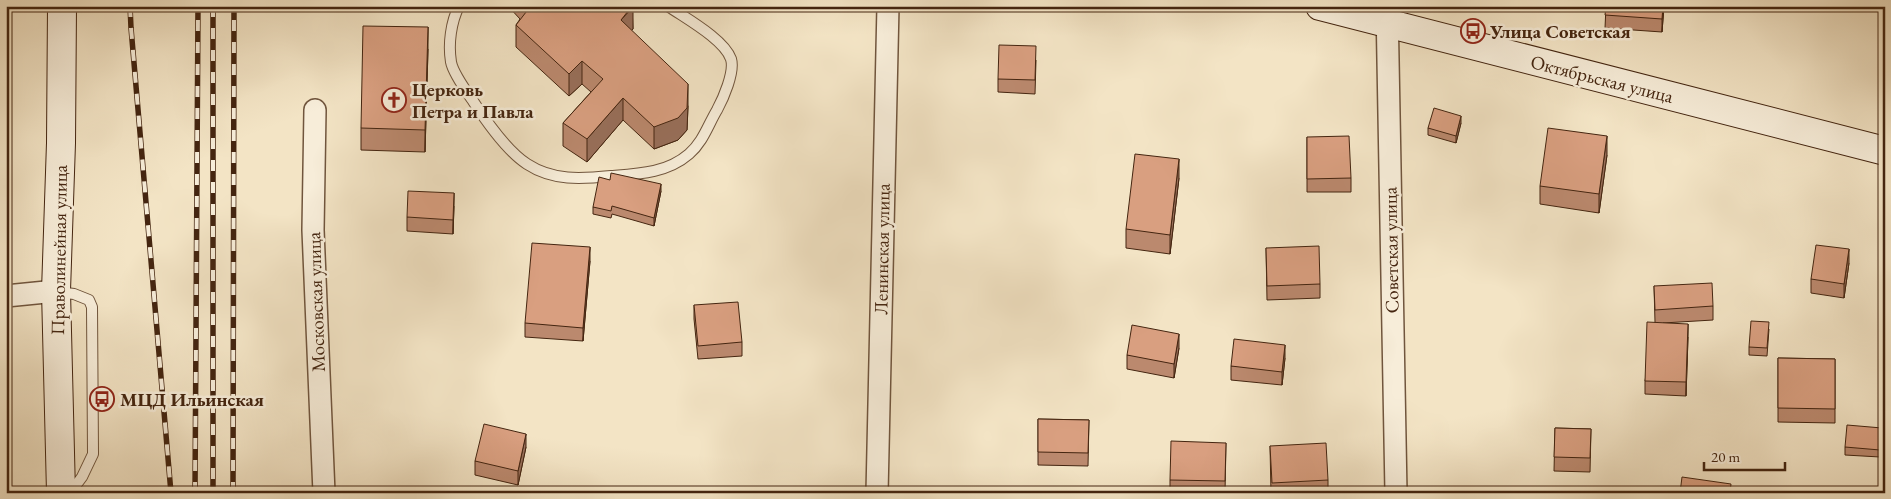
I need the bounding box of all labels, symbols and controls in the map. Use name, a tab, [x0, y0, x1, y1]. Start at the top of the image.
bus stop icon: Улица Советская	[1460, 18, 1486, 44]
place label: Улица Советская	[1489, 19, 1631, 44]
street label: Октябрьская улица	[1528, 49, 1676, 109]
place label: Церковь Петра и Павла	[412, 77, 534, 124]
church icon: Церковь Петра и Павла	[381, 87, 407, 113]
street label: Праволинейная улица	[45, 164, 73, 335]
street label: Ленинская улица	[868, 183, 896, 315]
street label: Советская улица	[1377, 186, 1405, 314]
street label: Московская улица	[301, 231, 331, 373]
bus stop icon: МЦД Ильинская	[89, 386, 115, 412]
place label: МЦД Ильинская	[120, 387, 264, 412]
scale bar	[1704, 439, 1785, 471]
text: 20 m	[1711, 447, 1740, 466]

